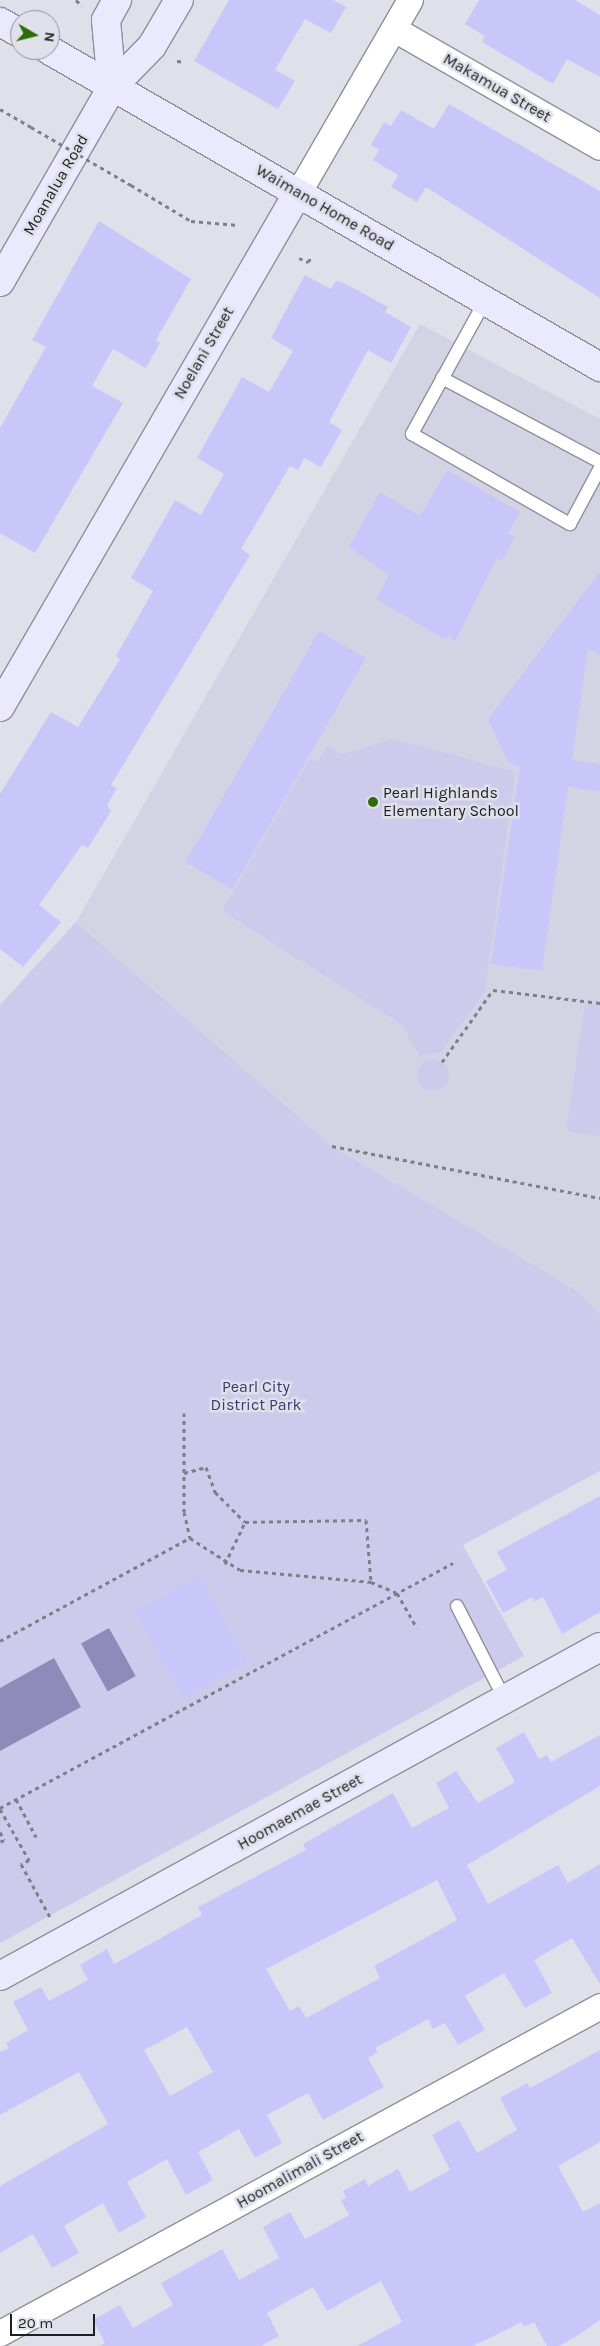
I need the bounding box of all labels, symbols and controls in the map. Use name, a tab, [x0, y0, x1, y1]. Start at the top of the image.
north arrow	[10, 10, 60, 60]
text: N	[40, 31, 58, 43]
street label: Makamua Street	[440, 49, 554, 127]
street label: Moanalua Road	[19, 131, 93, 239]
street label: Waimano Home Road	[252, 161, 398, 255]
street label: Noelani Street	[170, 303, 238, 403]
place label: Pearl Highlands Elementary School	[383, 783, 519, 821]
marker: Pearl Highlands Elementary School	[367, 796, 379, 808]
park label: Pearl City District Park	[211, 1377, 301, 1415]
street label: Hoomaemae Street	[234, 1770, 366, 1854]
street label: Hoomalimali Street	[233, 2127, 367, 2213]
scale bar	[12, 2304, 98, 2336]
text: 20 m	[18, 2314, 53, 2332]

